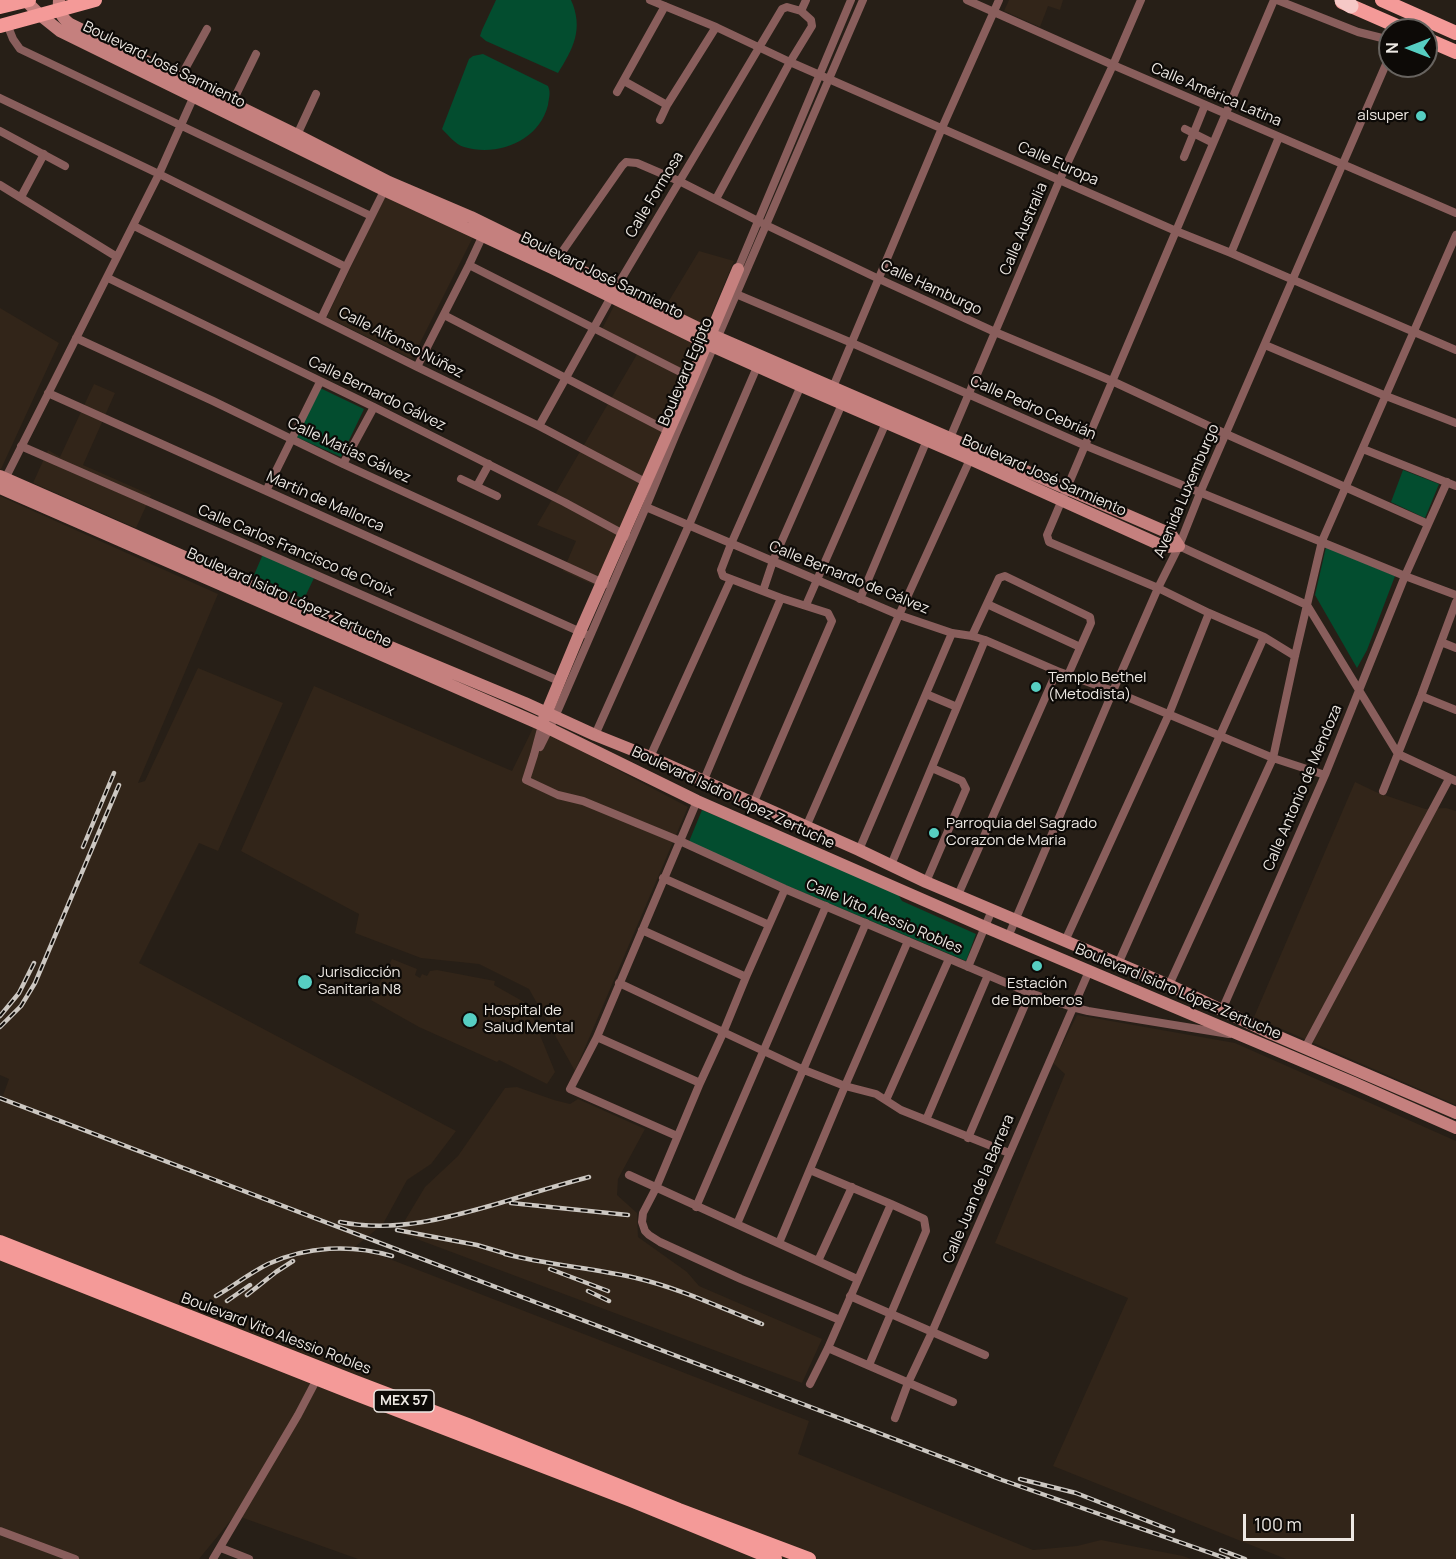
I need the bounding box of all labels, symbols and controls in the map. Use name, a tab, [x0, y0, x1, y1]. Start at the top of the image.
street label: Boulevard José Sarmiento	[80, 18, 248, 112]
north arrow	[1378, 18, 1438, 78]
text: N	[1381, 42, 1403, 54]
street label: Calle América Latina	[1148, 59, 1284, 131]
place label: alsuper	[1357, 107, 1409, 125]
marker: alsuper	[1414, 109, 1428, 123]
street label: Calle Europa	[1015, 138, 1101, 190]
street label: Calle Formosa	[622, 149, 688, 241]
street label: Calle Australia	[996, 180, 1052, 278]
street label: Boulevard José Sarmiento	[518, 229, 686, 323]
street label: Calle Hamburgo	[877, 257, 985, 319]
street label: Calle Alfonso Núñez	[335, 304, 467, 382]
street label: Boulevard Egipto	[655, 315, 717, 429]
street label: Calle Bernardo Gálvez	[305, 353, 449, 435]
street label: Calle Pedro Cebrián	[967, 372, 1099, 444]
street label: Calle Matías Gálvez	[285, 415, 413, 487]
street label: Avenida Luxemburgo	[1151, 421, 1223, 561]
street label: Boulevard José Sarmiento	[959, 432, 1129, 520]
street label: Martín de Mallorca	[263, 468, 387, 536]
street label: Calle Carlos Francisco de Croix	[195, 501, 397, 601]
street label: Calle Bernardo de Gálvez	[766, 538, 932, 618]
street label: Boulevard Isidro López Zertuche	[184, 545, 394, 651]
place label: Templo Bethel (Metodista)	[1048, 669, 1146, 704]
marker: Templo Bethel (Metodista)	[1029, 680, 1043, 694]
street label: Calle Antonio de Mendoza	[1260, 702, 1346, 874]
street label: Boulevard Isidro López Zertuche	[629, 743, 837, 853]
place label: Parroquia del Sagrado Corazon de Maria	[946, 815, 1097, 850]
marker: Parroquia del Sagrado Corazon de Maria	[927, 826, 941, 840]
street label: Calle Vito Alessio Robles	[803, 876, 965, 958]
street label: Boulevard Isidro López Zertuche	[1072, 940, 1284, 1044]
marker: Estación de Bomberos	[1030, 959, 1044, 973]
place label: Jurisdicción Sanitaria N8	[318, 964, 402, 999]
marker: Jurisdicción Sanitaria N8	[296, 973, 314, 991]
place label: Estación de Bomberos	[991, 975, 1083, 1010]
place label: Hospital de Salud Mental	[484, 1002, 574, 1037]
marker: Hospital de Salud Mental	[461, 1011, 479, 1029]
street label: Calle Juan de la Barrera	[939, 1112, 1019, 1266]
street label: Boulevard Vito Alessio Robles	[179, 1289, 373, 1379]
road number: MEX 57	[374, 1390, 434, 1412]
scale bar	[1246, 1502, 1357, 1540]
text: 100 m	[1254, 1512, 1302, 1536]

